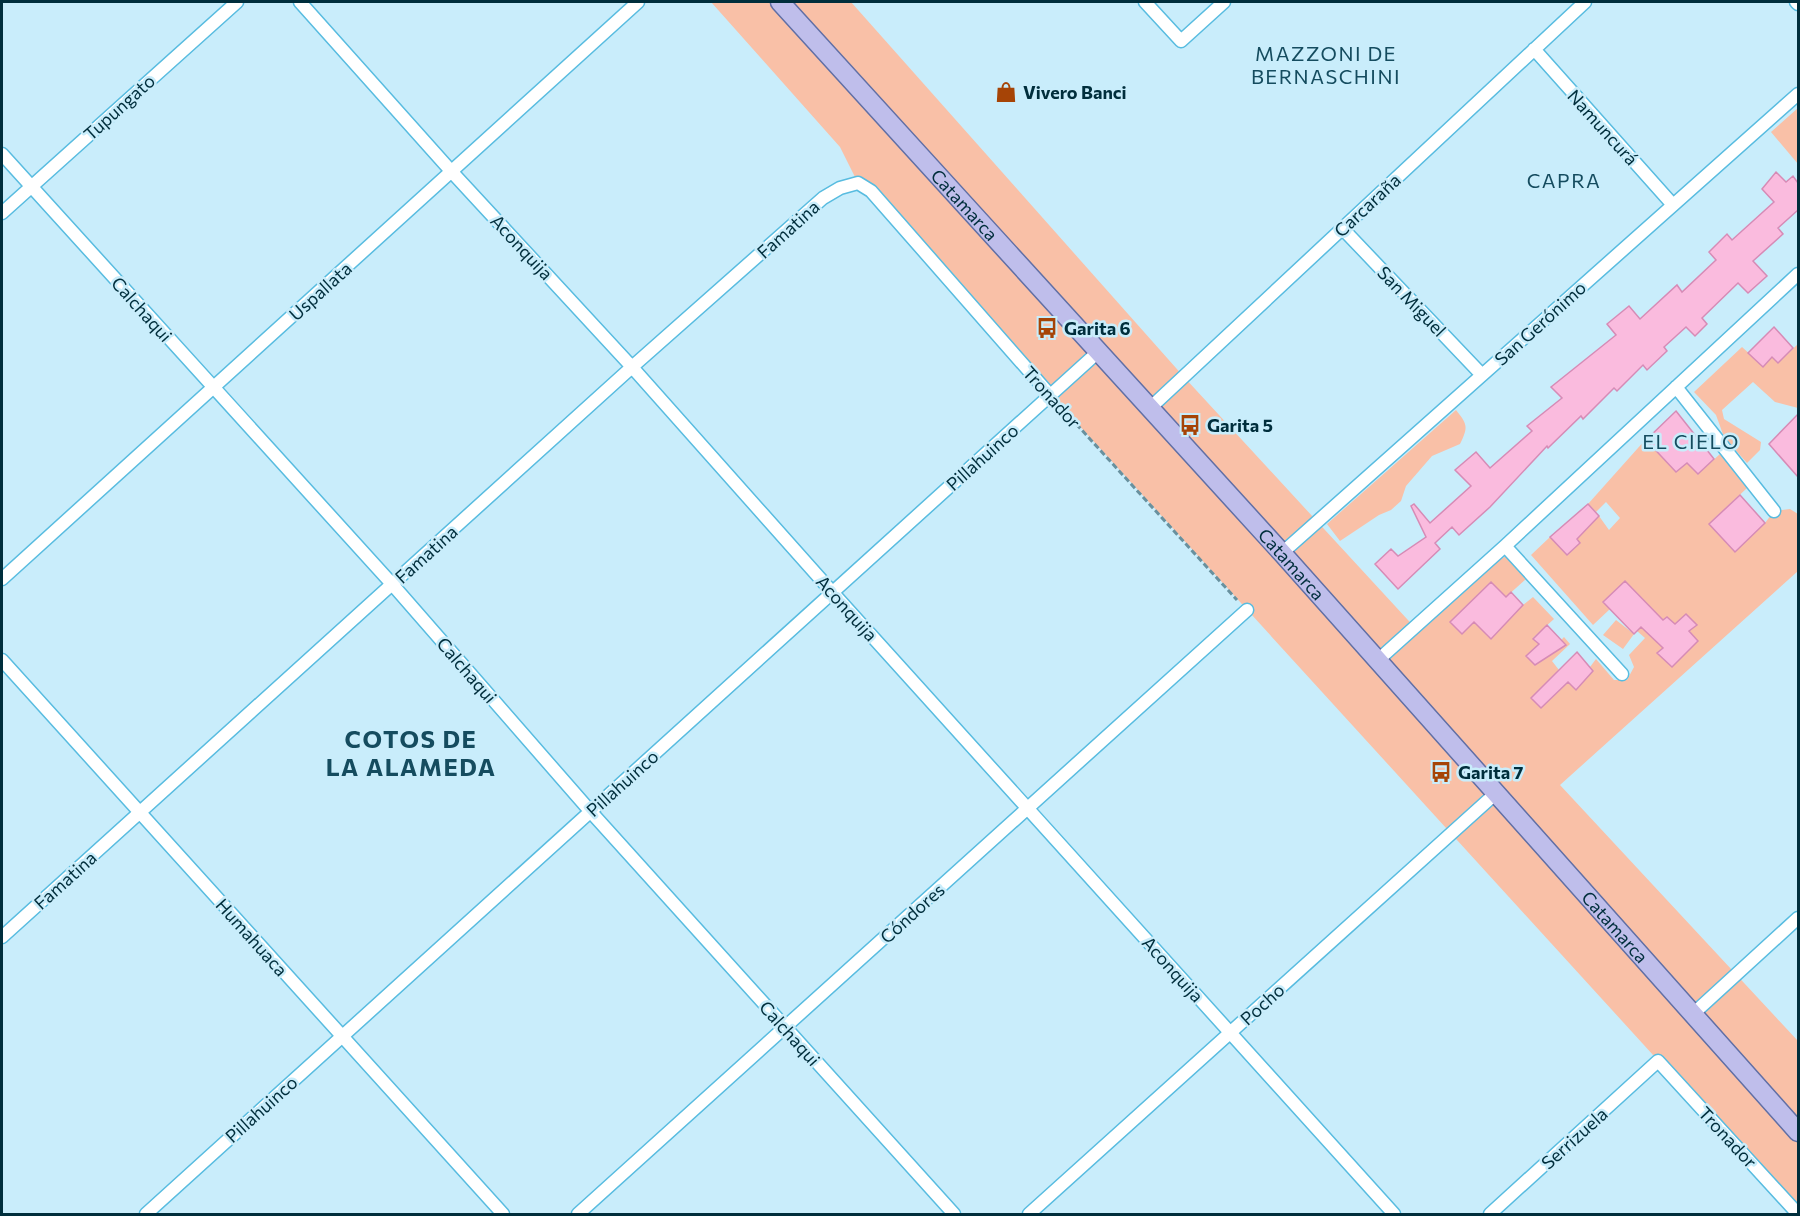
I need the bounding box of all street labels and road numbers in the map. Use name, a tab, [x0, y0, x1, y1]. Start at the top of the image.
street label: Tupungato	[79, 69, 159, 145]
street label: Namuncurá	[1563, 85, 1643, 169]
street label: Catamarca	[926, 164, 1003, 245]
street label: Carcaraña	[1329, 169, 1405, 241]
street label: Famatina	[752, 195, 824, 263]
street label: Aconquija	[486, 210, 558, 284]
street label: Uspallata	[284, 257, 356, 325]
street label: San Miguel	[1373, 261, 1451, 341]
street label: Calchaqui	[107, 272, 177, 346]
street label: San Gerónimo	[1490, 276, 1590, 370]
street label: Tronador	[1018, 361, 1086, 433]
street label: Pillahuinco	[941, 419, 1023, 495]
street label: Famatina	[390, 520, 462, 588]
street label: Catamarca	[1254, 524, 1330, 604]
street label: Aconquija	[812, 570, 882, 646]
street label: Calchaqui	[432, 633, 502, 707]
street label: Pillahuinco	[581, 745, 663, 821]
street label: Famatina	[29, 846, 101, 914]
street label: Cóndores	[875, 878, 949, 948]
street label: Catamarca	[1577, 886, 1653, 967]
street label: Humahuaca	[211, 894, 293, 980]
street label: Aconquija	[1138, 931, 1208, 1007]
street label: Pocho	[1235, 979, 1289, 1029]
street label: Calchaqui	[755, 996, 825, 1070]
street label: Pillahuinco	[220, 1071, 302, 1147]
street label: Tronador	[1694, 1102, 1762, 1172]
street label: Serrizuela	[1536, 1103, 1612, 1173]

